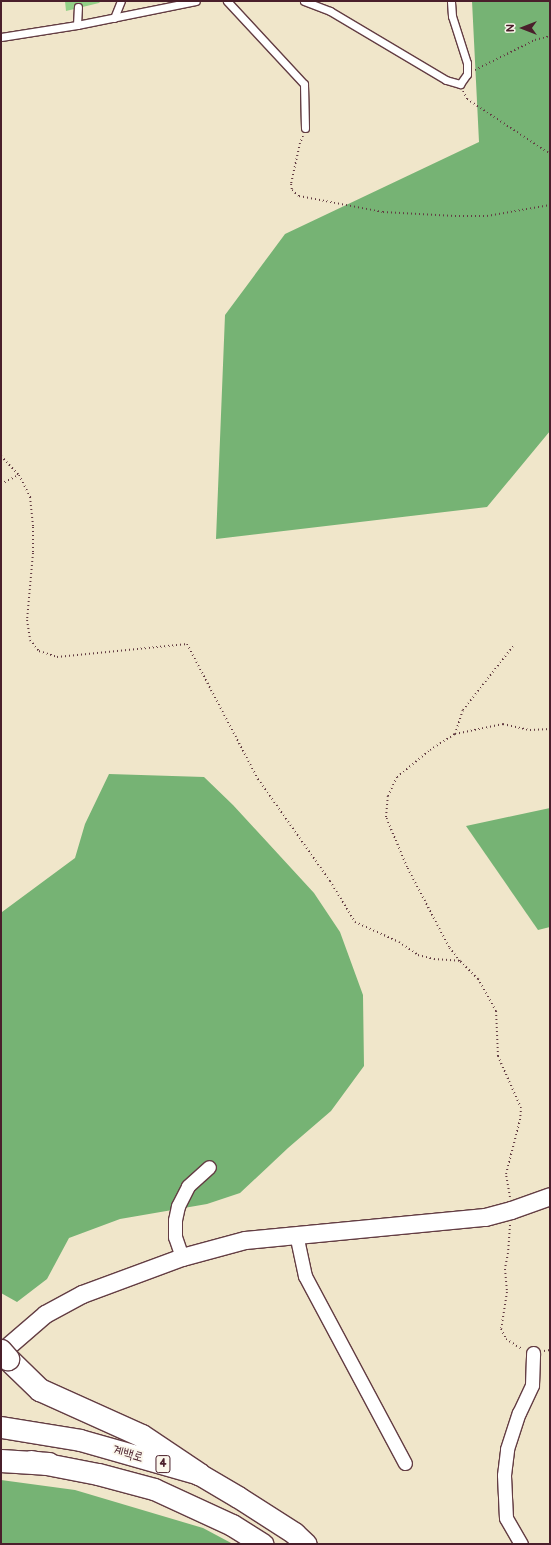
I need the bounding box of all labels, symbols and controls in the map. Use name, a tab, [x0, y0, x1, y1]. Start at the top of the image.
north arrow	[503, 8, 543, 48]
text: N	[504, 24, 517, 32]
street label: 계백로	[111, 1442, 145, 1466]
road number: 4	[155, 1454, 171, 1474]

